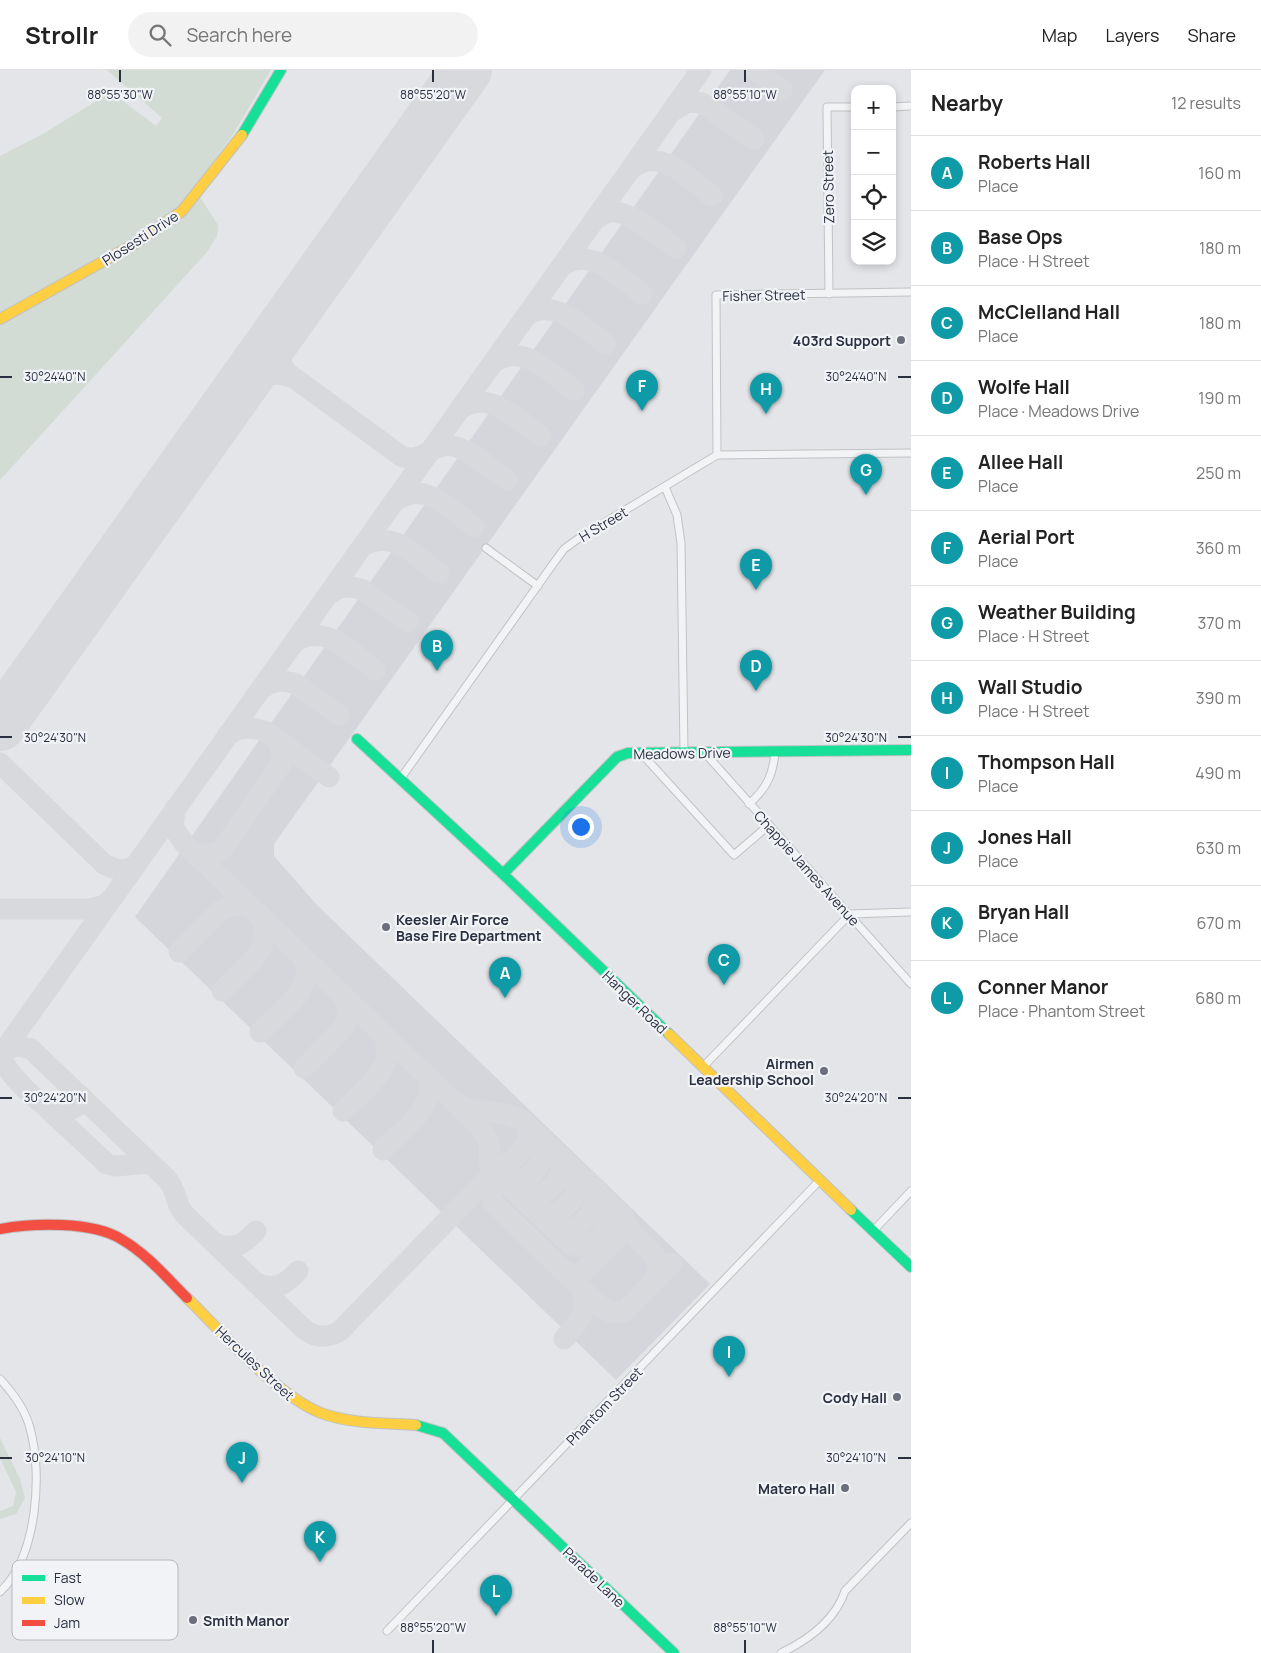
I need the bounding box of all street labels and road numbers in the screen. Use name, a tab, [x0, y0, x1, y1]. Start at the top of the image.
street label: Zero Street	[818, 150, 838, 224]
street label: Plosesti Drive	[98, 206, 182, 270]
street label: Fisher Street	[722, 285, 806, 305]
street label: H Street	[575, 502, 631, 546]
street label: Meadows Drive	[633, 743, 731, 763]
street label: Chappie James Avenue	[750, 806, 864, 930]
street label: Hanger Road	[598, 966, 672, 1038]
street label: Hercules Street	[211, 1321, 299, 1405]
street label: Phantom Street	[562, 1362, 647, 1449]
street label: Parade Lane	[559, 1543, 629, 1611]

